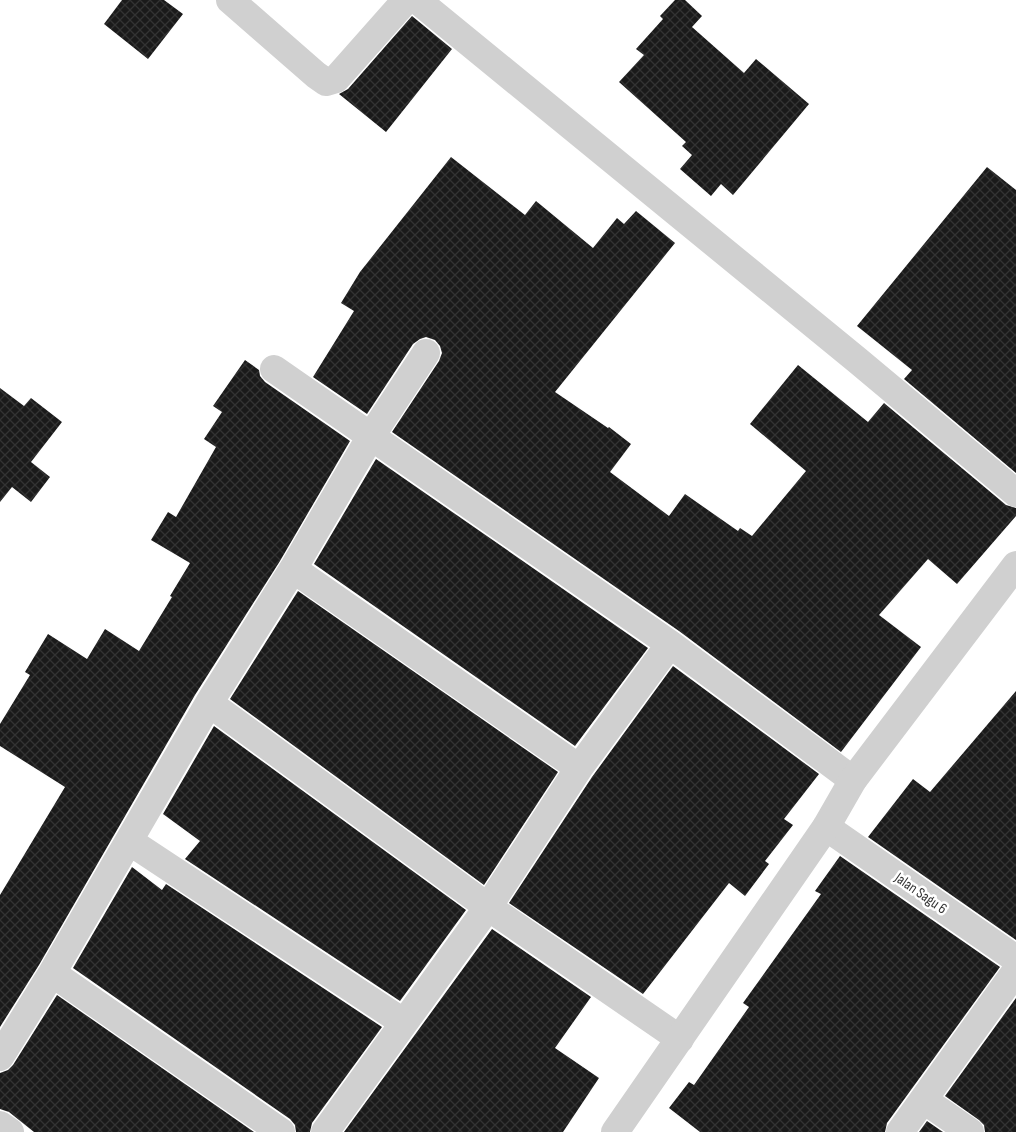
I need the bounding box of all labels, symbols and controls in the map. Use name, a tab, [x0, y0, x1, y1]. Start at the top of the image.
street label: Jalan Sagu 6	[890, 868, 951, 918]

